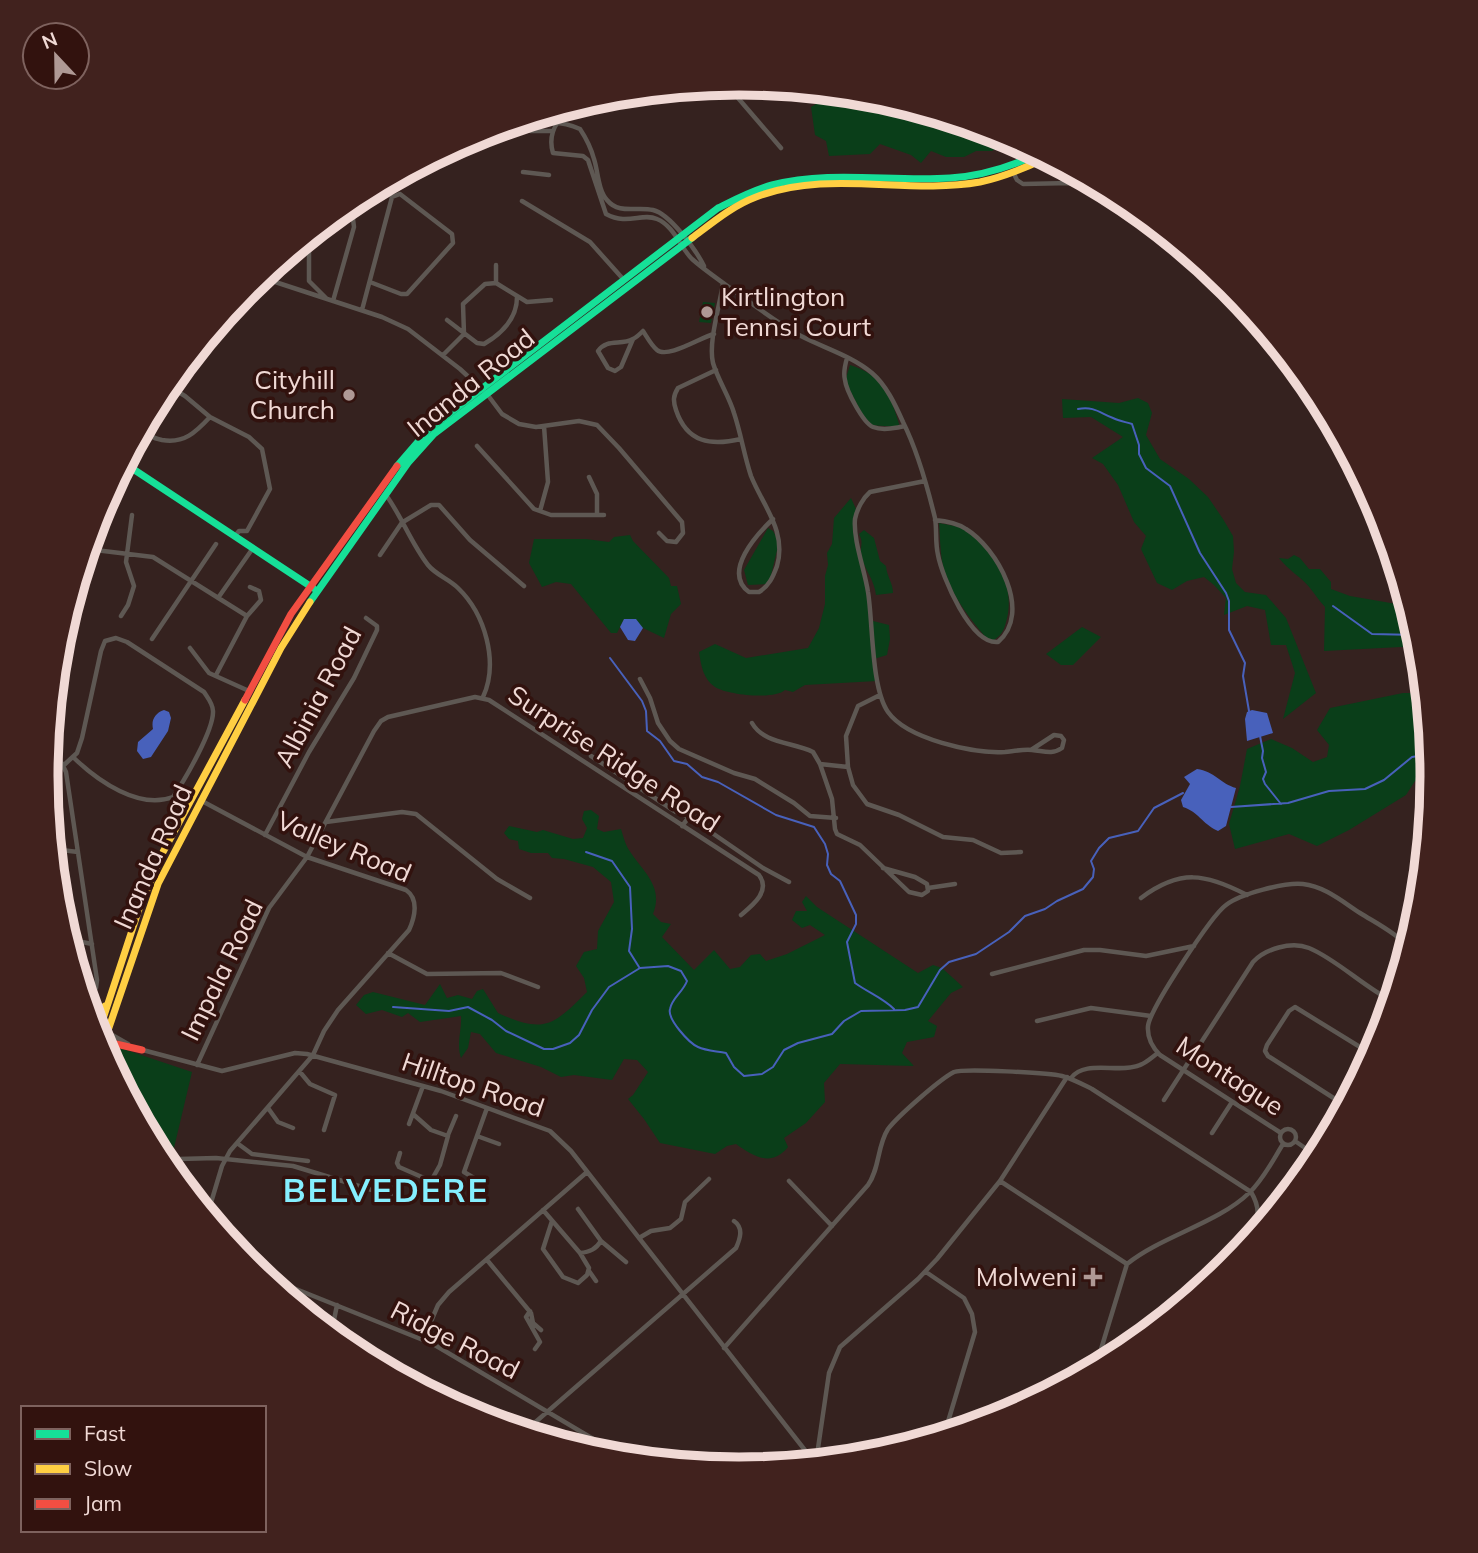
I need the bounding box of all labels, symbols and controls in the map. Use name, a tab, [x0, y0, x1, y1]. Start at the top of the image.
north arrow	[21, 21, 91, 91]
text: N	[38, 26, 61, 54]
place label: Kirtlington Tennsi Court	[721, 280, 871, 343]
marker: Kirtlington Tennsi Court	[699, 304, 715, 320]
street label: Inanda Road	[400, 321, 541, 444]
place label: Cityhill Church	[250, 363, 335, 426]
marker: Cityhill Church	[341, 387, 357, 403]
street label: Albinia Road	[267, 621, 368, 773]
street label: Surprise Ridge Road	[502, 678, 726, 839]
street label: Inanda Road	[106, 779, 199, 934]
street label: Valley Road	[272, 803, 416, 890]
street label: Impala Road	[173, 894, 270, 1046]
street label: Montague	[1170, 1029, 1290, 1123]
street label: Hilltop Road	[398, 1045, 549, 1124]
district label: BELVEDERE	[283, 1169, 489, 1210]
place label: Molweni	[976, 1260, 1077, 1293]
marker: Molweni	[1083, 1267, 1103, 1287]
street label: Ridge Road	[385, 1293, 525, 1386]
legend	[21, 1406, 266, 1532]
text: Fast	[84, 1420, 126, 1446]
text: Slow	[84, 1455, 132, 1481]
text: Jam	[84, 1490, 122, 1516]

